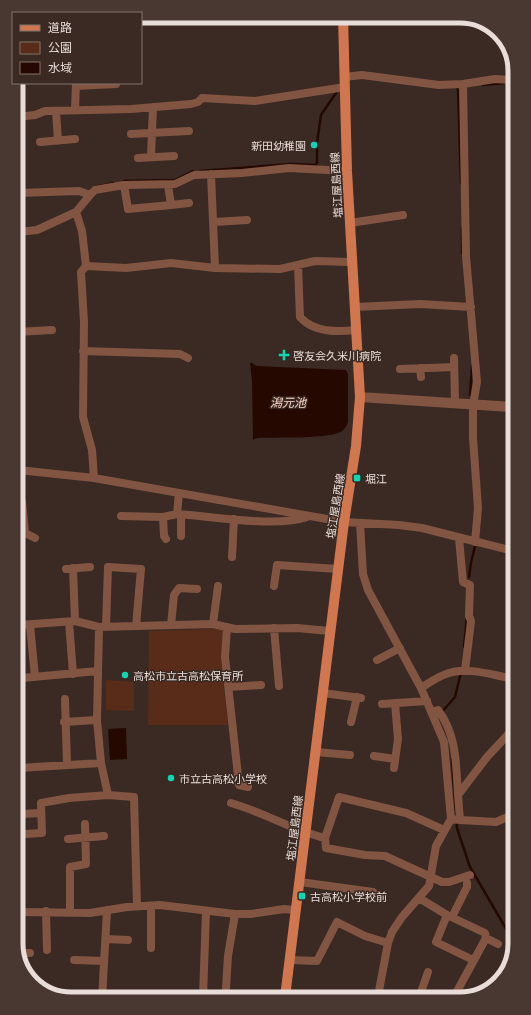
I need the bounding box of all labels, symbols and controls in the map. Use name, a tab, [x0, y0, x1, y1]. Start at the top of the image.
legend	[12, 12, 142, 84]
text: 道路	[48, 19, 72, 36]
text: 公園	[48, 39, 72, 56]
text: 水域	[48, 59, 72, 76]
place label: 新田幼稚園	[251, 138, 306, 153]
marker: 新田幼稚園	[309, 140, 319, 150]
street label: 塩江屋島西線	[327, 152, 345, 218]
place label: 啓友会久米川病院	[293, 348, 381, 363]
marker: 啓友会久米川病院	[278, 349, 290, 361]
water label: 潟元池	[270, 394, 307, 411]
place label: 堀江	[365, 471, 387, 486]
street label: 塩江屋島西線	[322, 472, 348, 540]
marker: 堀江	[352, 473, 362, 483]
place label: 高松市立古高松保育所	[133, 668, 244, 683]
marker: 高松市立古高松保育所	[120, 670, 130, 680]
place label: 市立古高松小学校	[179, 771, 267, 786]
marker: 市立古高松小学校	[166, 773, 176, 783]
street label: 塩江屋島西線	[283, 794, 305, 862]
place label: 古高松小学校前	[310, 889, 387, 904]
marker: 古高松小学校前	[297, 891, 307, 901]

